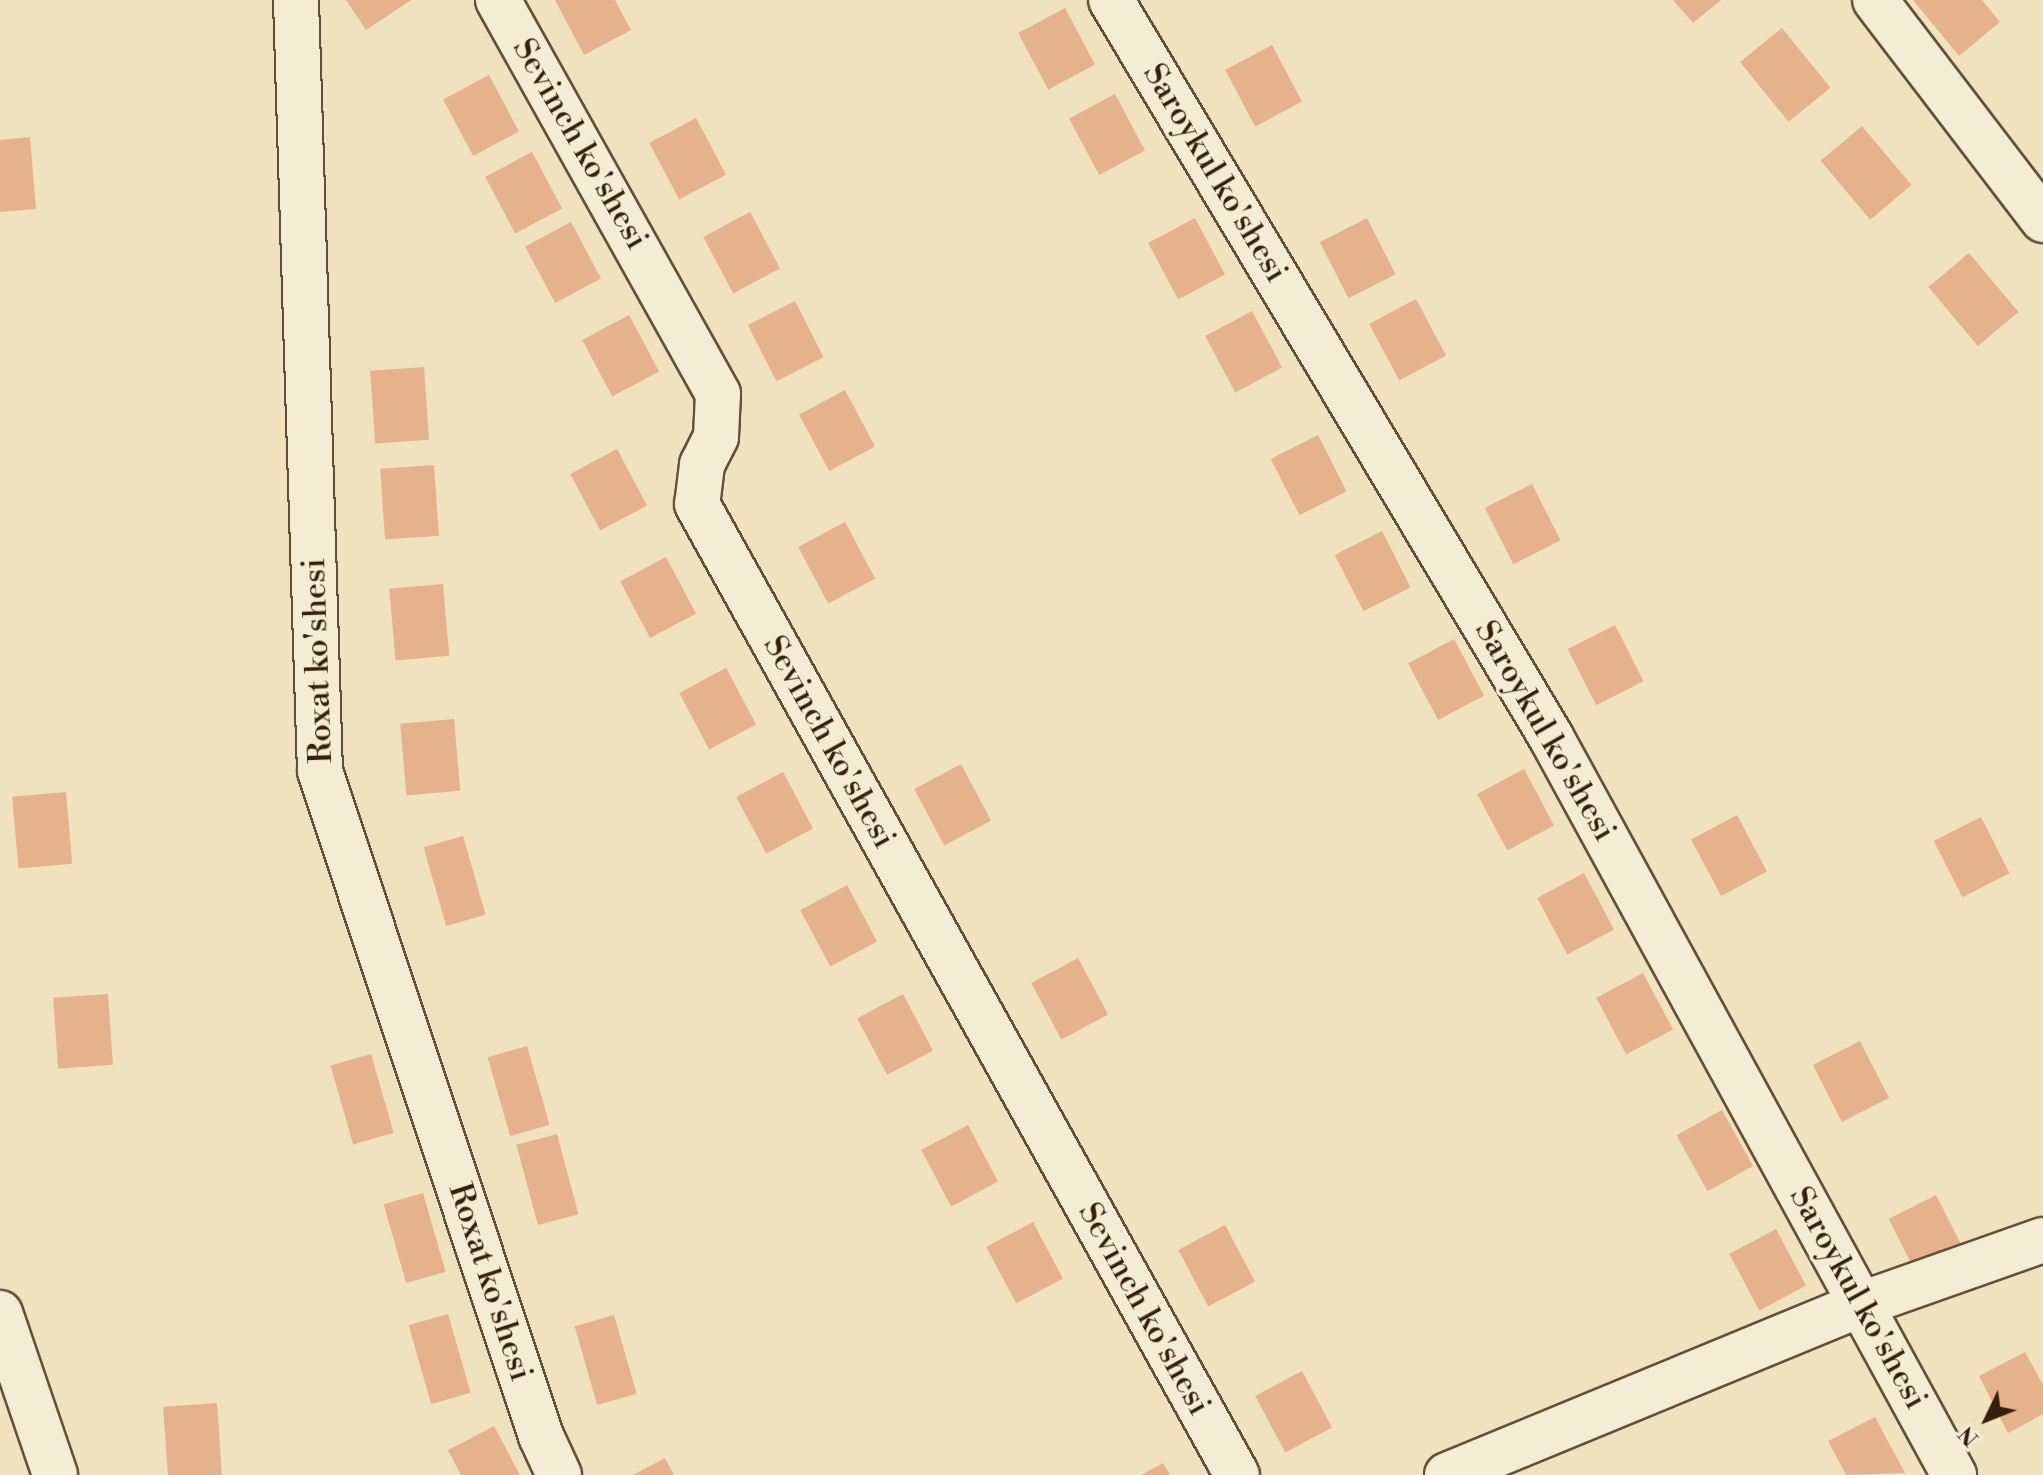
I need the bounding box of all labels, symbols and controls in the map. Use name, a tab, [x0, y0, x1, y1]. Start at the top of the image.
street label: Sevinch ko'shesi	[504, 32, 656, 256]
street label: Saroykul ko'shesi	[1135, 57, 1295, 289]
street label: Roxat ko'shesi	[295, 558, 341, 764]
street label: Saroykul ko'shesi	[1466, 614, 1624, 848]
street label: Sevinch ko'shesi	[755, 629, 903, 855]
street label: Roxat ko'shesi	[440, 1178, 540, 1386]
street label: Saroykul ko'shesi	[1781, 1180, 1935, 1416]
street label: Sevinch ko'shesi	[1070, 1196, 1218, 1422]
north arrow	[1947, 1379, 2027, 1459]
text: N	[1953, 1420, 1985, 1451]

